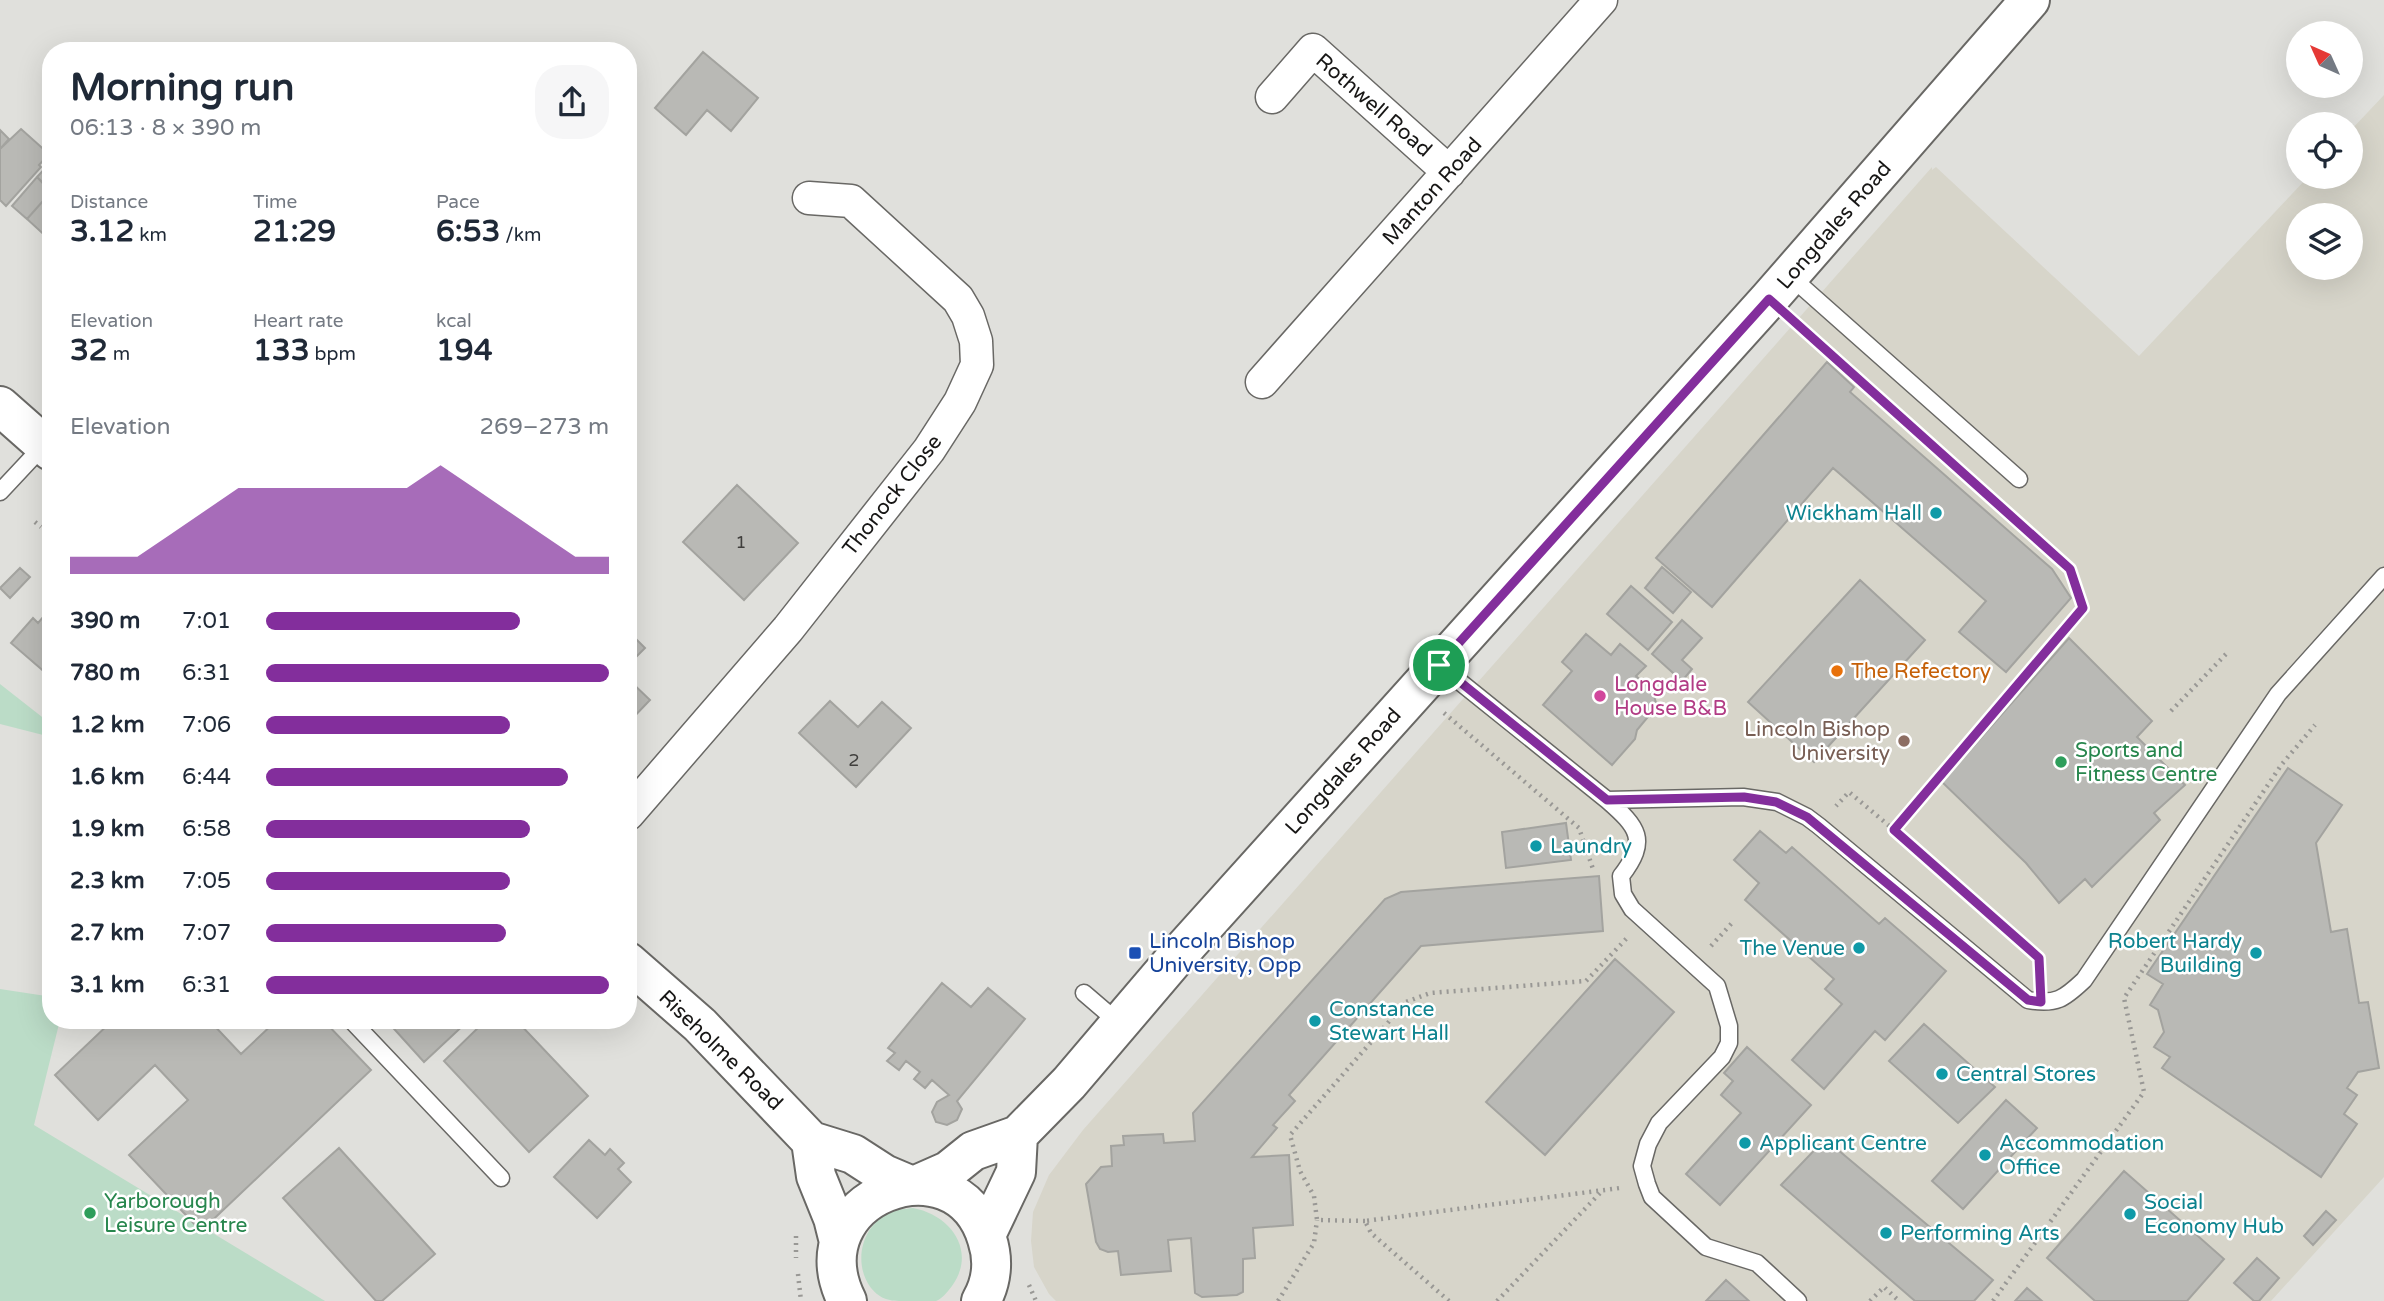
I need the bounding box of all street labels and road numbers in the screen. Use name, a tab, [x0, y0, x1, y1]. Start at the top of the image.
street label: Rothwell Road	[1311, 48, 1437, 162]
street label: Manton Road	[1377, 132, 1487, 250]
street label: Longdales Road	[1772, 156, 1897, 294]
street label: Thonock Close	[837, 430, 947, 561]
street label: Longdales Road	[1280, 703, 1407, 840]
street label: Riseholme Road	[654, 985, 788, 1116]

